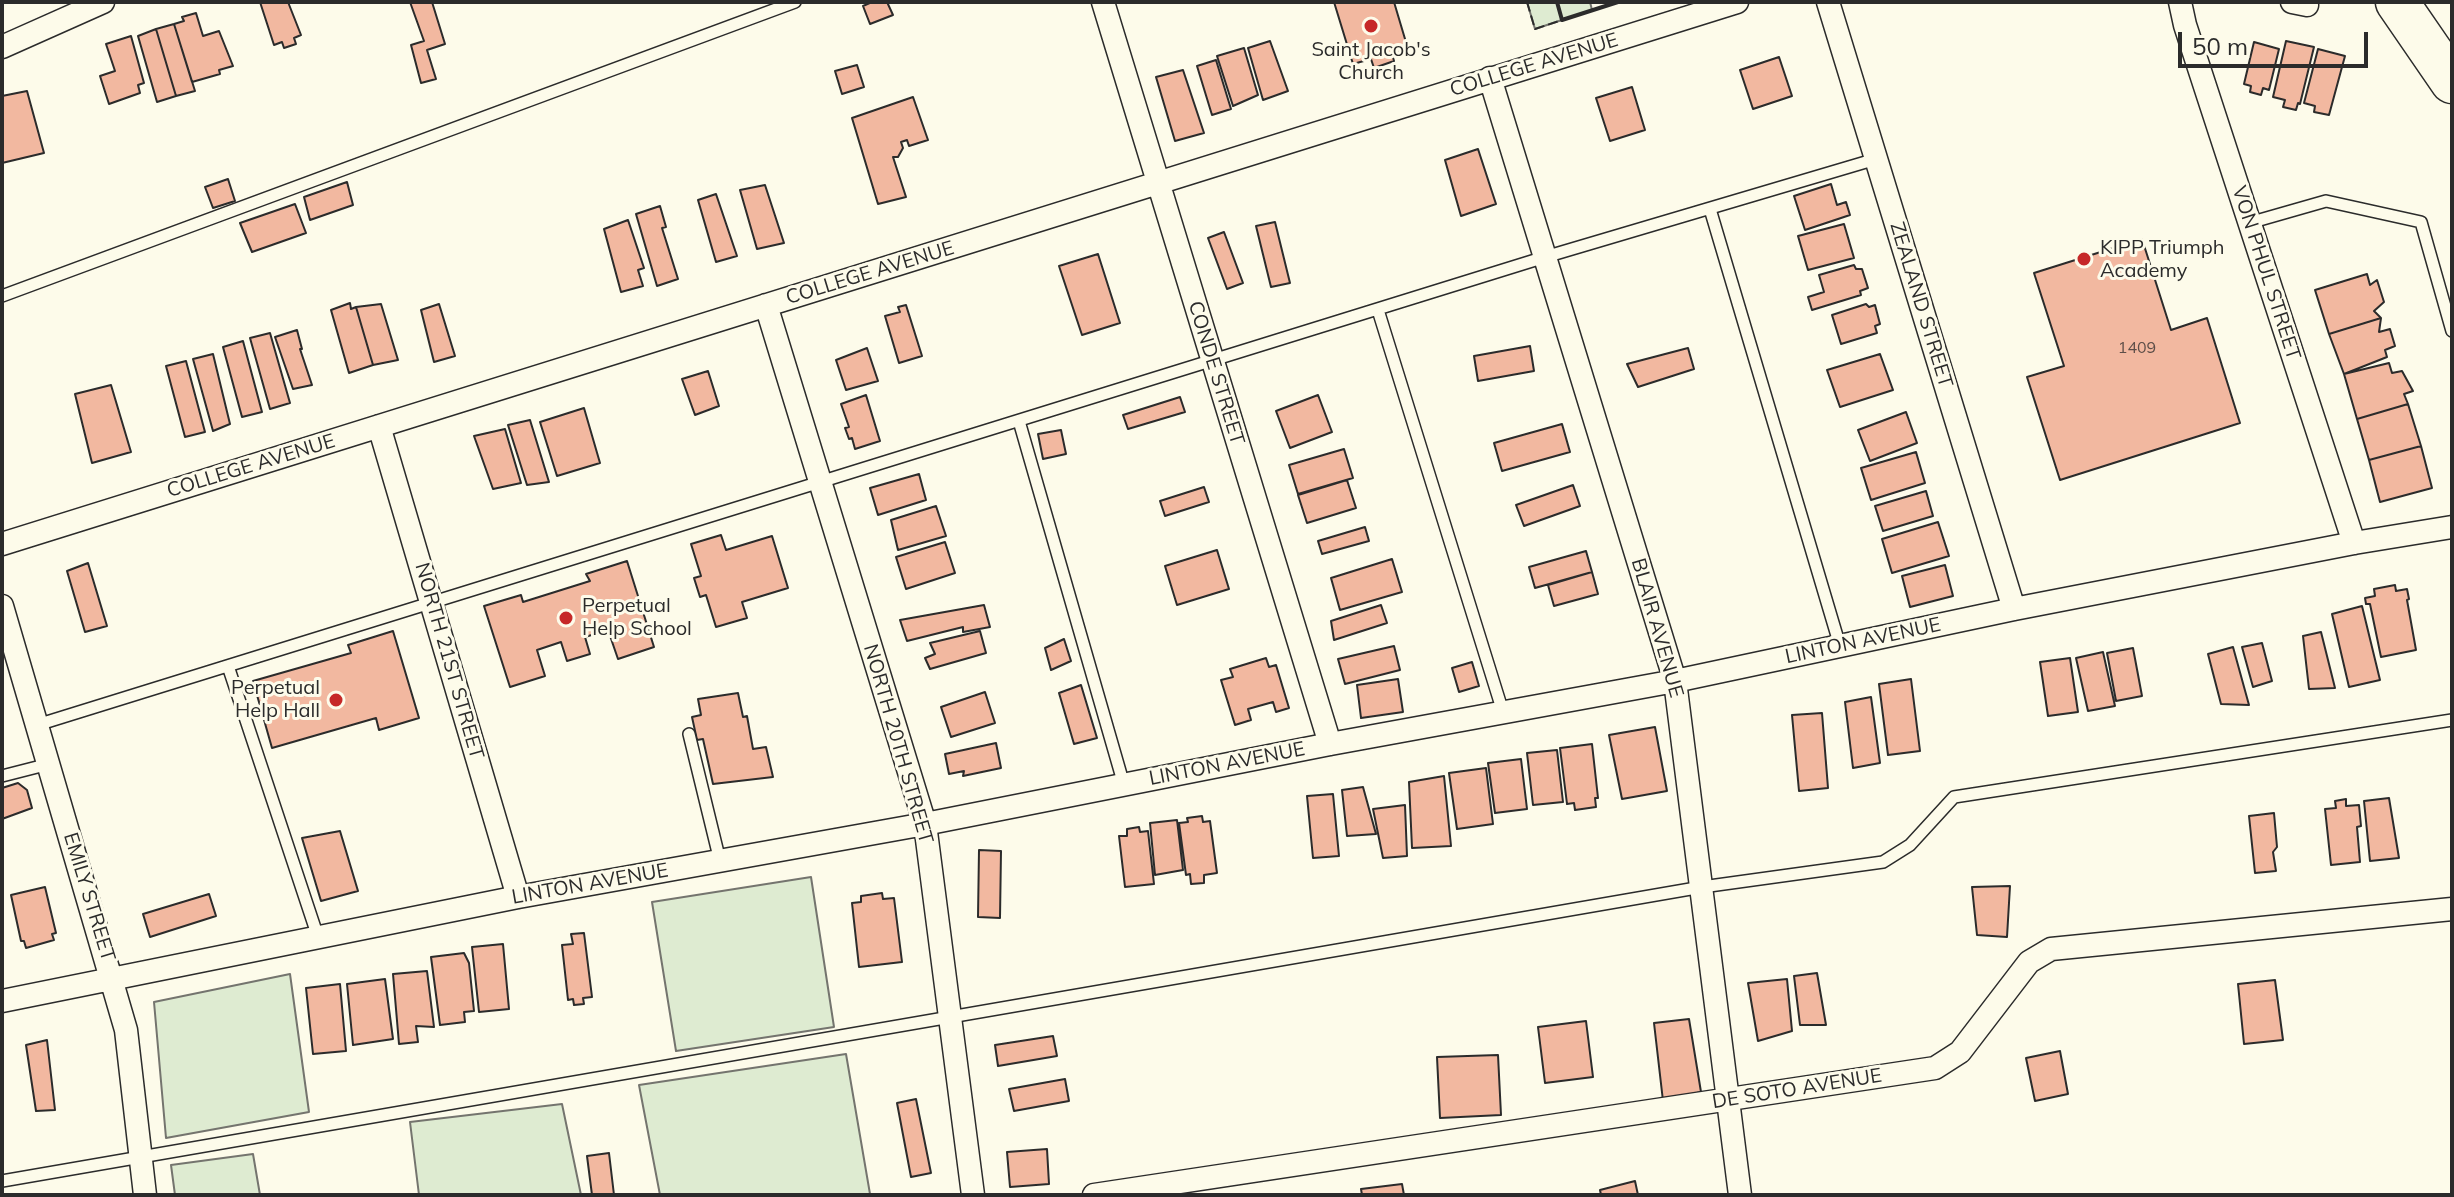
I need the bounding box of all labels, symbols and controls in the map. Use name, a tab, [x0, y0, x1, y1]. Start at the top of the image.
scale bar	[2182, 16, 2372, 66]
marker: Saint Jacob's Church	[1362, 17, 1380, 35]
street label: COLLEGE AVENUE	[1447, 28, 1621, 102]
text: 50 m	[2192, 31, 2248, 61]
place label: Saint Jacob's Church	[1311, 38, 1431, 85]
street label: VON PHUL STREET	[2227, 183, 2305, 363]
street label: ZEALAND STREET	[1884, 219, 1958, 391]
street label: COLLEGE AVENUE	[783, 236, 957, 310]
place label: KIPP Triumph Academy	[2100, 236, 2225, 283]
marker: KIPP Triumph Academy	[2075, 250, 2093, 268]
street label: CONDE STREET	[1183, 298, 1249, 448]
house number: 1409	[2118, 338, 2156, 358]
street label: COLLEGE AVENUE	[164, 429, 338, 503]
street label: BLAIR AVENUE	[1626, 556, 1688, 700]
street label: NORTH 21ST STREET	[409, 560, 489, 762]
place label: Perpetual Help School	[582, 594, 692, 641]
marker: Perpetual Help School	[557, 609, 575, 627]
street label: LINTON AVENUE	[1783, 613, 1943, 669]
street label: NORTH 20TH STREET	[858, 641, 938, 847]
place label: Perpetual Help Hall	[231, 676, 320, 723]
marker: Perpetual Help Hall	[327, 691, 345, 709]
street label: LINTON AVENUE	[1147, 737, 1307, 791]
street label: EMILY STREET	[58, 830, 120, 964]
street label: LINTON AVENUE	[510, 858, 670, 910]
street label: DE SOTO AVENUE	[1710, 1064, 1884, 1114]

